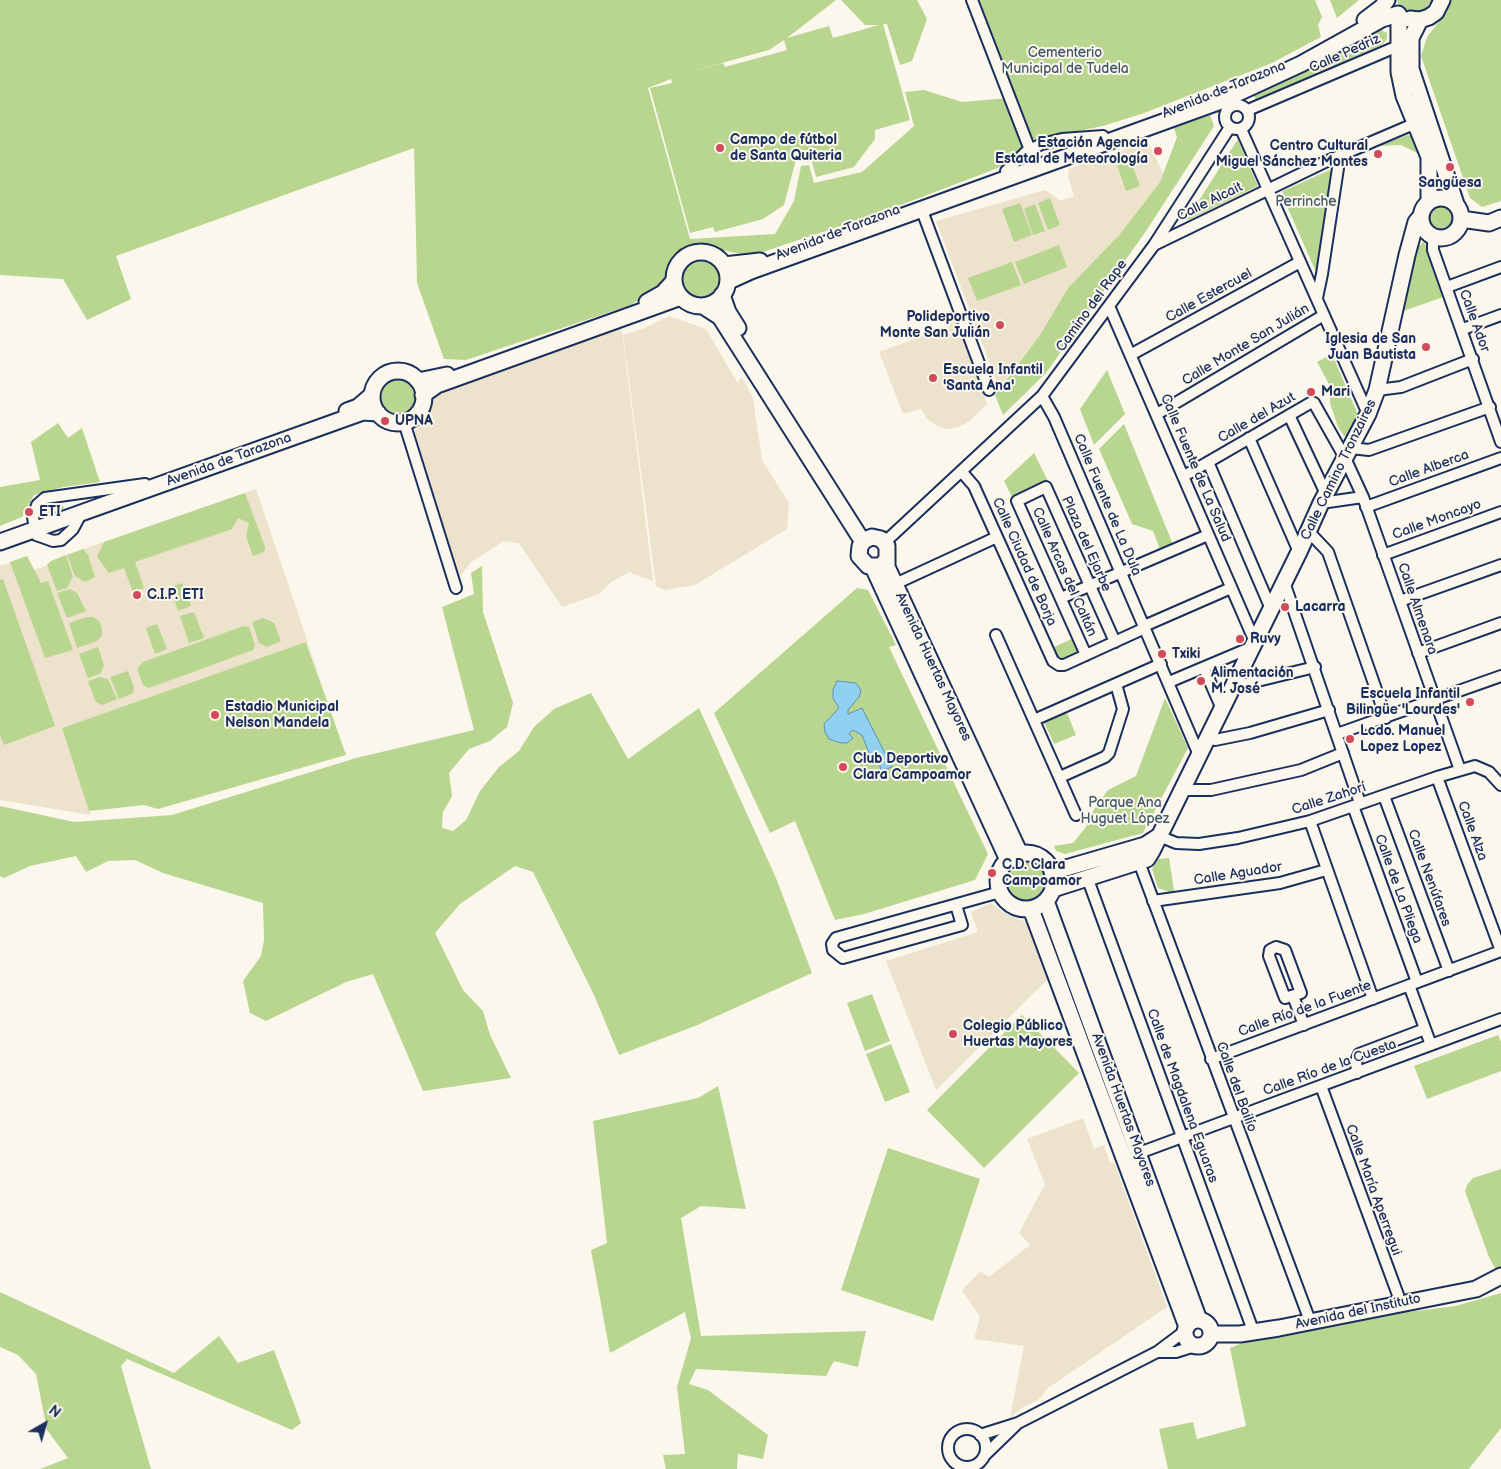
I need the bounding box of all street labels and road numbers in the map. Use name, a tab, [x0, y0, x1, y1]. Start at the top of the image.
street label: Calle Pedriz	[1307, 31, 1383, 77]
street label: Avenida de Tarazona	[1160, 58, 1288, 122]
street label: Calle Alcait	[1175, 179, 1245, 225]
street label: Avenida de Tarazona	[773, 202, 903, 264]
street label: Camino del Rape	[1053, 257, 1131, 355]
street label: Calle Estercuel	[1163, 265, 1255, 327]
street label: Calle Ador	[1455, 287, 1493, 355]
street label: Calle Monte San Julián	[1179, 300, 1313, 390]
street label: Calle del Azut	[1215, 389, 1299, 447]
street label: Calle Fuente de La Salud	[1156, 392, 1234, 544]
street label: Calle Camino Tronzaires	[1298, 397, 1380, 543]
street label: Avenida de Tarazona	[164, 430, 294, 490]
street label: Calle Fuente de La Dula	[1069, 431, 1145, 579]
street label: Calle Alberca	[1387, 447, 1471, 491]
street label: Plaza del Ejarbe	[1057, 494, 1115, 594]
street label: Calle Ciudad de Borja	[988, 495, 1060, 629]
street label: Calle Moncayo	[1390, 496, 1484, 544]
street label: Calle Arcas del Caltán	[1028, 505, 1100, 639]
street label: Calle Almenara	[1393, 561, 1441, 657]
street label: Avenida Huertas Mayores	[891, 590, 975, 744]
street label: Calle Zahorí	[1290, 779, 1368, 819]
street label: Calle Alza	[1453, 799, 1491, 863]
street label: Calle Nenúfares	[1404, 827, 1454, 929]
street label: Calle de La Pliega	[1370, 832, 1426, 946]
street label: Calle Aguador	[1193, 859, 1283, 889]
street label: Calle Río de la Fuente	[1236, 977, 1374, 1041]
street label: Calle de Magdalena Eguaras	[1143, 1007, 1221, 1185]
street label: Avenida Huertas Mayores	[1087, 1031, 1159, 1189]
street label: Calle Río de la Cuesta	[1261, 1036, 1399, 1100]
street label: Calle del Bailío	[1212, 1040, 1260, 1134]
street label: Calle María Aperregui	[1341, 1122, 1405, 1258]
street label: Avenida del Instituto	[1294, 1291, 1422, 1333]

